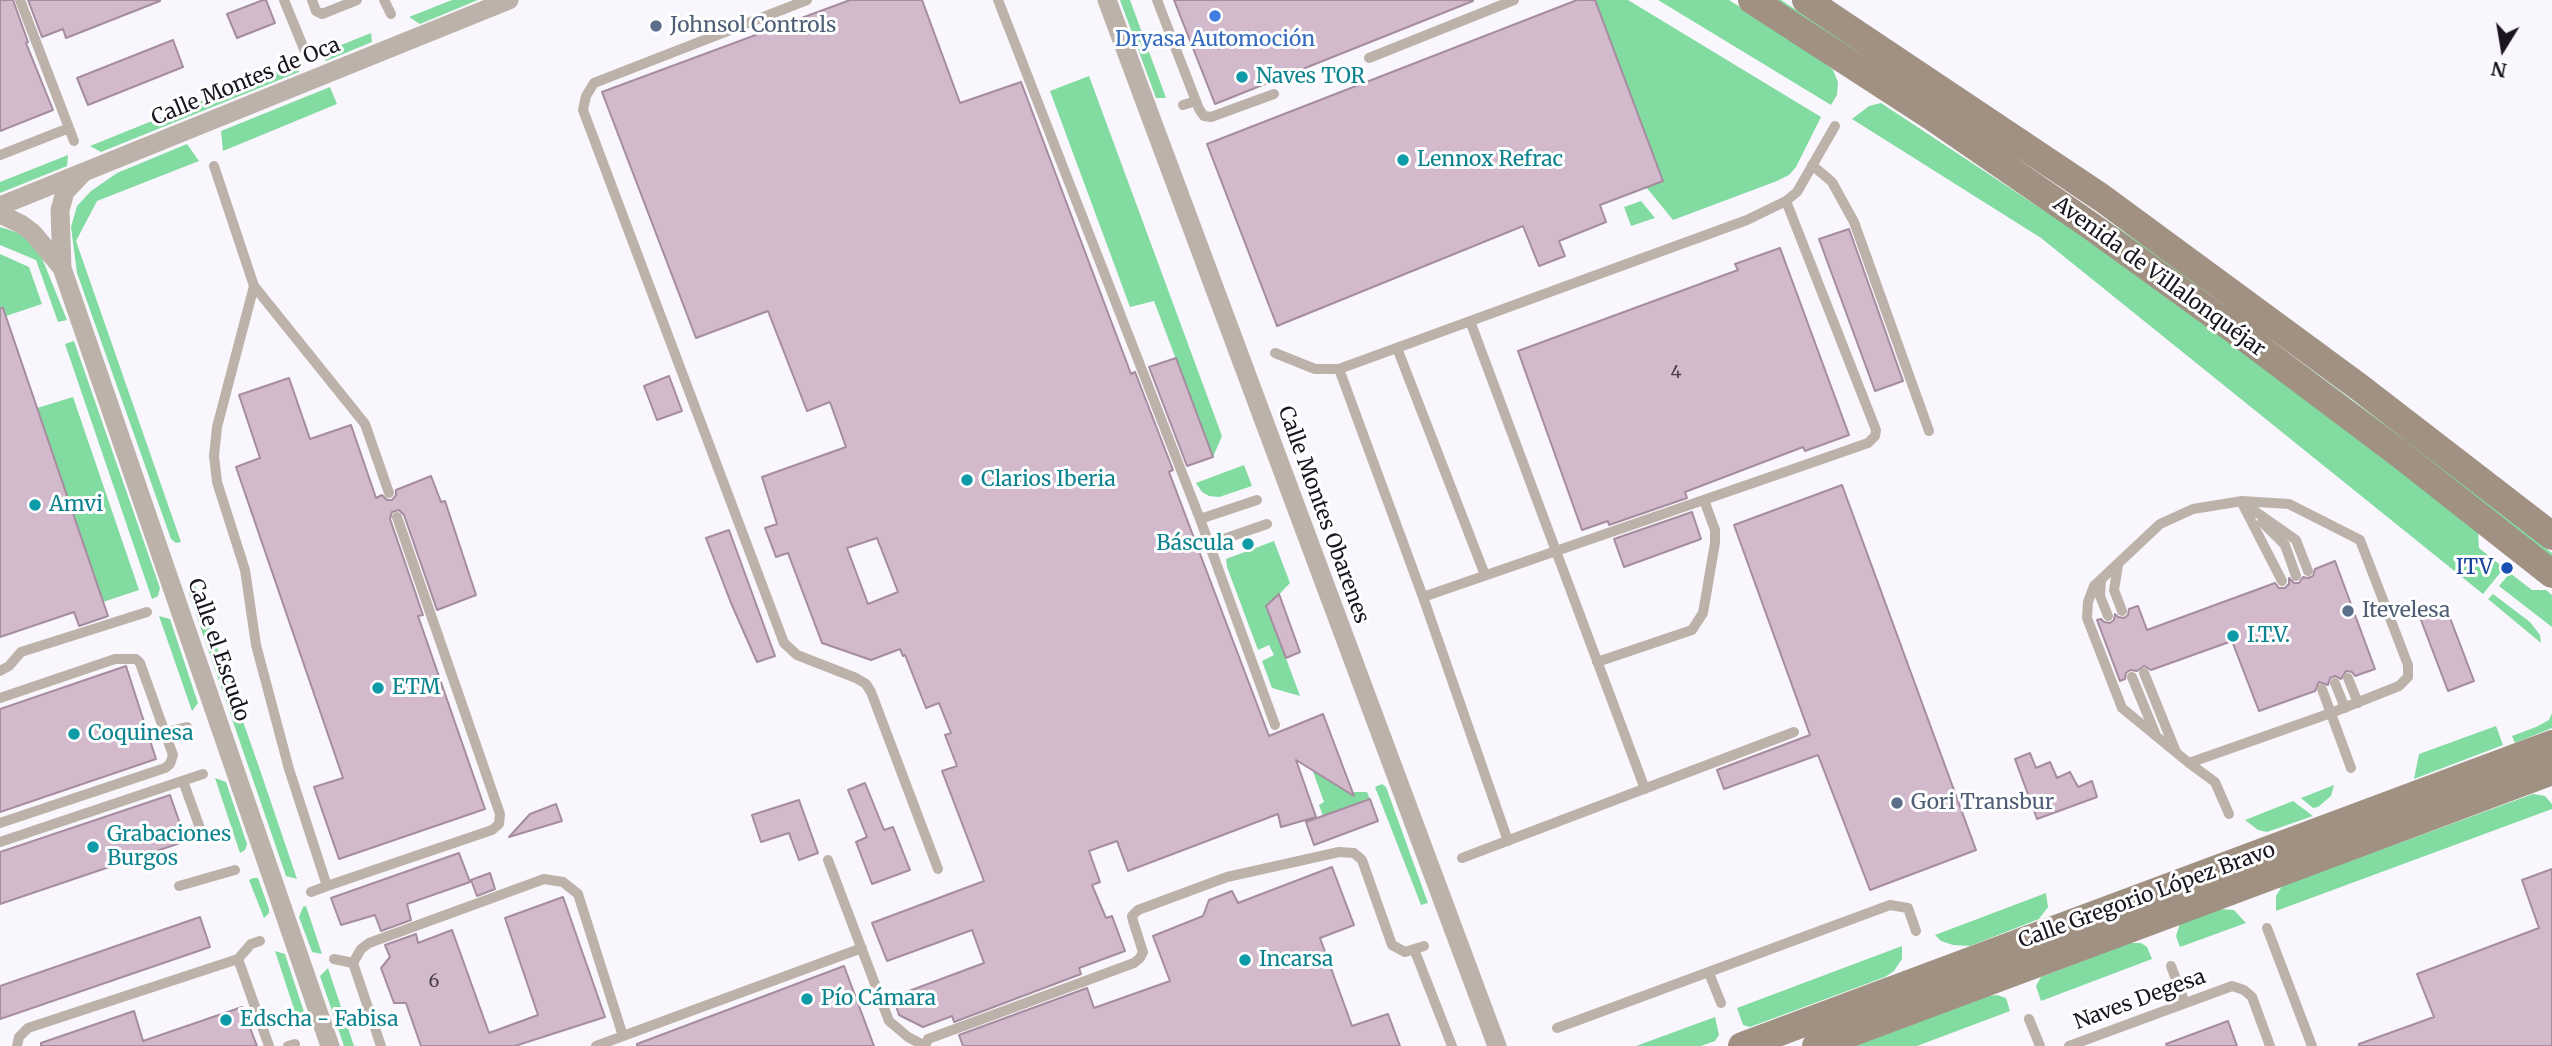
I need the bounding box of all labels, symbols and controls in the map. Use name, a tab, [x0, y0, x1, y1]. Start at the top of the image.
marker: Dryasa Automoción	[1207, 8, 1223, 24]
place label: Johnsol Controls	[670, 13, 836, 39]
north arrow	[2468, 14, 2538, 84]
marker: Johnsol Controls	[648, 18, 664, 34]
place label: Dryasa Automoción	[1115, 27, 1315, 53]
street label: Calle Montes de Oca	[148, 33, 344, 131]
text: N	[2489, 56, 2509, 83]
place label: Naves TOR	[1256, 64, 1365, 90]
marker: Naves TOR	[1234, 69, 1250, 85]
place label: Lennox Refrac	[1417, 147, 1563, 173]
marker: Lennox Refrac	[1395, 152, 1411, 168]
street label: Avenida de Villalonquéjar	[2048, 192, 2270, 362]
house number: 4	[1670, 362, 1682, 384]
street label: Calle Montes Obarenes	[1272, 403, 1374, 627]
place label: Clarios Iberia	[981, 467, 1116, 493]
marker: Clarios Iberia	[959, 472, 975, 488]
place label: Amvi	[49, 492, 103, 518]
marker: Amvi	[27, 497, 43, 513]
place label: Báscula	[1156, 531, 1234, 557]
marker: Báscula	[1240, 536, 1256, 552]
place label: ITV	[2456, 555, 2493, 581]
marker: ITV	[2499, 560, 2515, 576]
street label: Calle el Escudo	[182, 575, 254, 725]
place label: Itevelesa	[2362, 598, 2450, 624]
marker: Itevelesa	[2340, 603, 2356, 619]
place label: I.T.V.	[2247, 623, 2290, 649]
marker: I.T.V.	[2225, 628, 2241, 644]
place label: ETM	[392, 675, 440, 701]
marker: ETM	[370, 680, 386, 696]
place label: Coquinesa	[88, 721, 193, 747]
marker: Coquinesa	[66, 726, 82, 742]
place label: Gori Transbur	[1911, 790, 2054, 816]
marker: Gori Transbur	[1889, 795, 1905, 811]
place label: Grabaciones Burgos	[107, 822, 231, 872]
street label: Calle Gregorio López Bravo	[2015, 838, 2279, 954]
marker: Grabaciones Burgos	[85, 839, 101, 855]
place label: Incarsa	[1259, 947, 1333, 973]
marker: Incarsa	[1237, 952, 1253, 968]
street label: Naves Degesa	[2071, 965, 2209, 1035]
house number: 6	[429, 971, 439, 993]
place label: Pío Cámara	[821, 986, 936, 1012]
marker: Pío Cámara	[799, 991, 815, 1007]
place label: Edscha - Fabisa	[240, 1007, 399, 1033]
marker: Edscha - Fabisa	[218, 1012, 234, 1028]

